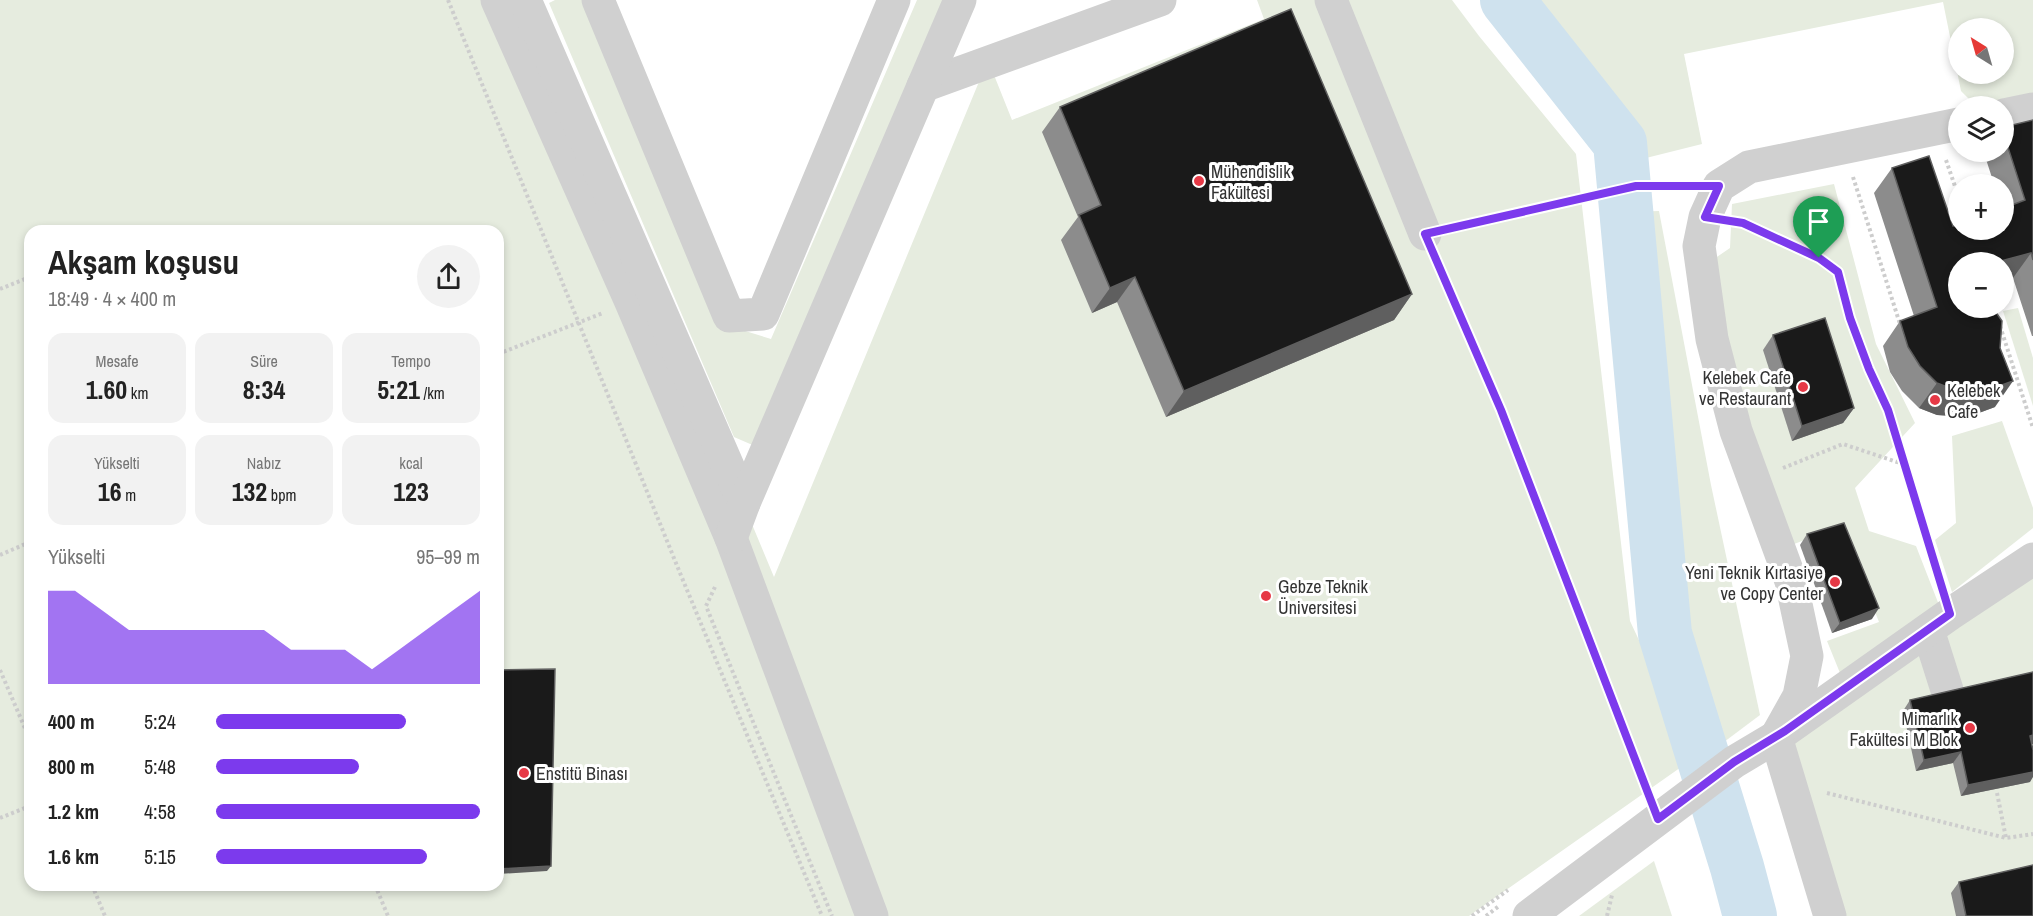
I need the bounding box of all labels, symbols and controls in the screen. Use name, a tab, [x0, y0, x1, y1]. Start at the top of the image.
north arrow	[1948, 18, 2014, 84]
map controls	[1948, 18, 2014, 318]
button: layers	[1948, 96, 2014, 162]
place label: Mühendislik Fakültesi	[1211, 159, 1291, 205]
marker: Mühendislik Fakültesi	[1192, 174, 1206, 188]
button: +	[1948, 174, 2014, 240]
pin	[1793, 196, 1844, 258]
icon: arrive	[1802, 205, 1835, 238]
text: Akşam koşusu	[48, 240, 239, 284]
button: share	[417, 245, 480, 308]
button: −	[1948, 252, 2014, 318]
text: 18:49 · 4 × 400 m	[48, 285, 176, 312]
text: Mesafe	[95, 350, 139, 372]
text: Süre	[250, 350, 278, 372]
text: Tempo	[391, 350, 431, 372]
place label: Kelebek Cafe ve Restaurant	[1699, 365, 1791, 411]
text: 1.60	[86, 372, 127, 407]
text: 8:34	[243, 372, 285, 407]
text: 5:21	[377, 372, 420, 407]
place label: Kelebek Cafe	[1947, 378, 2001, 424]
marker: Kelebek Cafe ve Restaurant	[1796, 380, 1810, 394]
text: km	[127, 382, 148, 404]
text: /km	[420, 382, 445, 404]
marker: Kelebek Cafe	[1928, 393, 1942, 407]
text: Yükselti	[94, 452, 140, 474]
text: Nabız	[247, 452, 281, 474]
text: kcal	[399, 452, 423, 474]
text: 16	[98, 474, 122, 509]
text: 132	[232, 474, 267, 509]
text: 123	[393, 474, 429, 509]
text: m	[122, 484, 136, 506]
text: bpm	[267, 484, 296, 506]
text: Yükselti	[48, 543, 105, 570]
text: 95–99 m	[416, 543, 480, 570]
place label: Yeni Teknik Kırtasiye ve Copy Center	[1685, 560, 1823, 606]
place label: Gebze Teknik Üniversitesi	[1278, 574, 1369, 620]
marker: Yeni Teknik Kırtasiye ve Copy Center	[1828, 575, 1842, 589]
marker: Gebze Teknik Üniversitesi	[1259, 589, 1273, 603]
place label: Mimarlık Fakültesi M Blok	[1850, 706, 1959, 752]
text: 400 m	[48, 708, 95, 735]
text: 5:24	[144, 708, 176, 735]
marker: Mimarlık Fakültesi M Blok	[1963, 721, 1977, 735]
text: 800 m	[48, 753, 95, 780]
text: 5:48	[144, 753, 176, 780]
place label: Enstitü Binası	[536, 761, 628, 786]
marker: Enstitü Binası	[517, 766, 531, 780]
text: 1.2 km	[48, 798, 99, 825]
text: 4:58	[144, 798, 176, 825]
text: 1.6 km	[48, 843, 99, 870]
text: 5:15	[144, 843, 176, 870]

